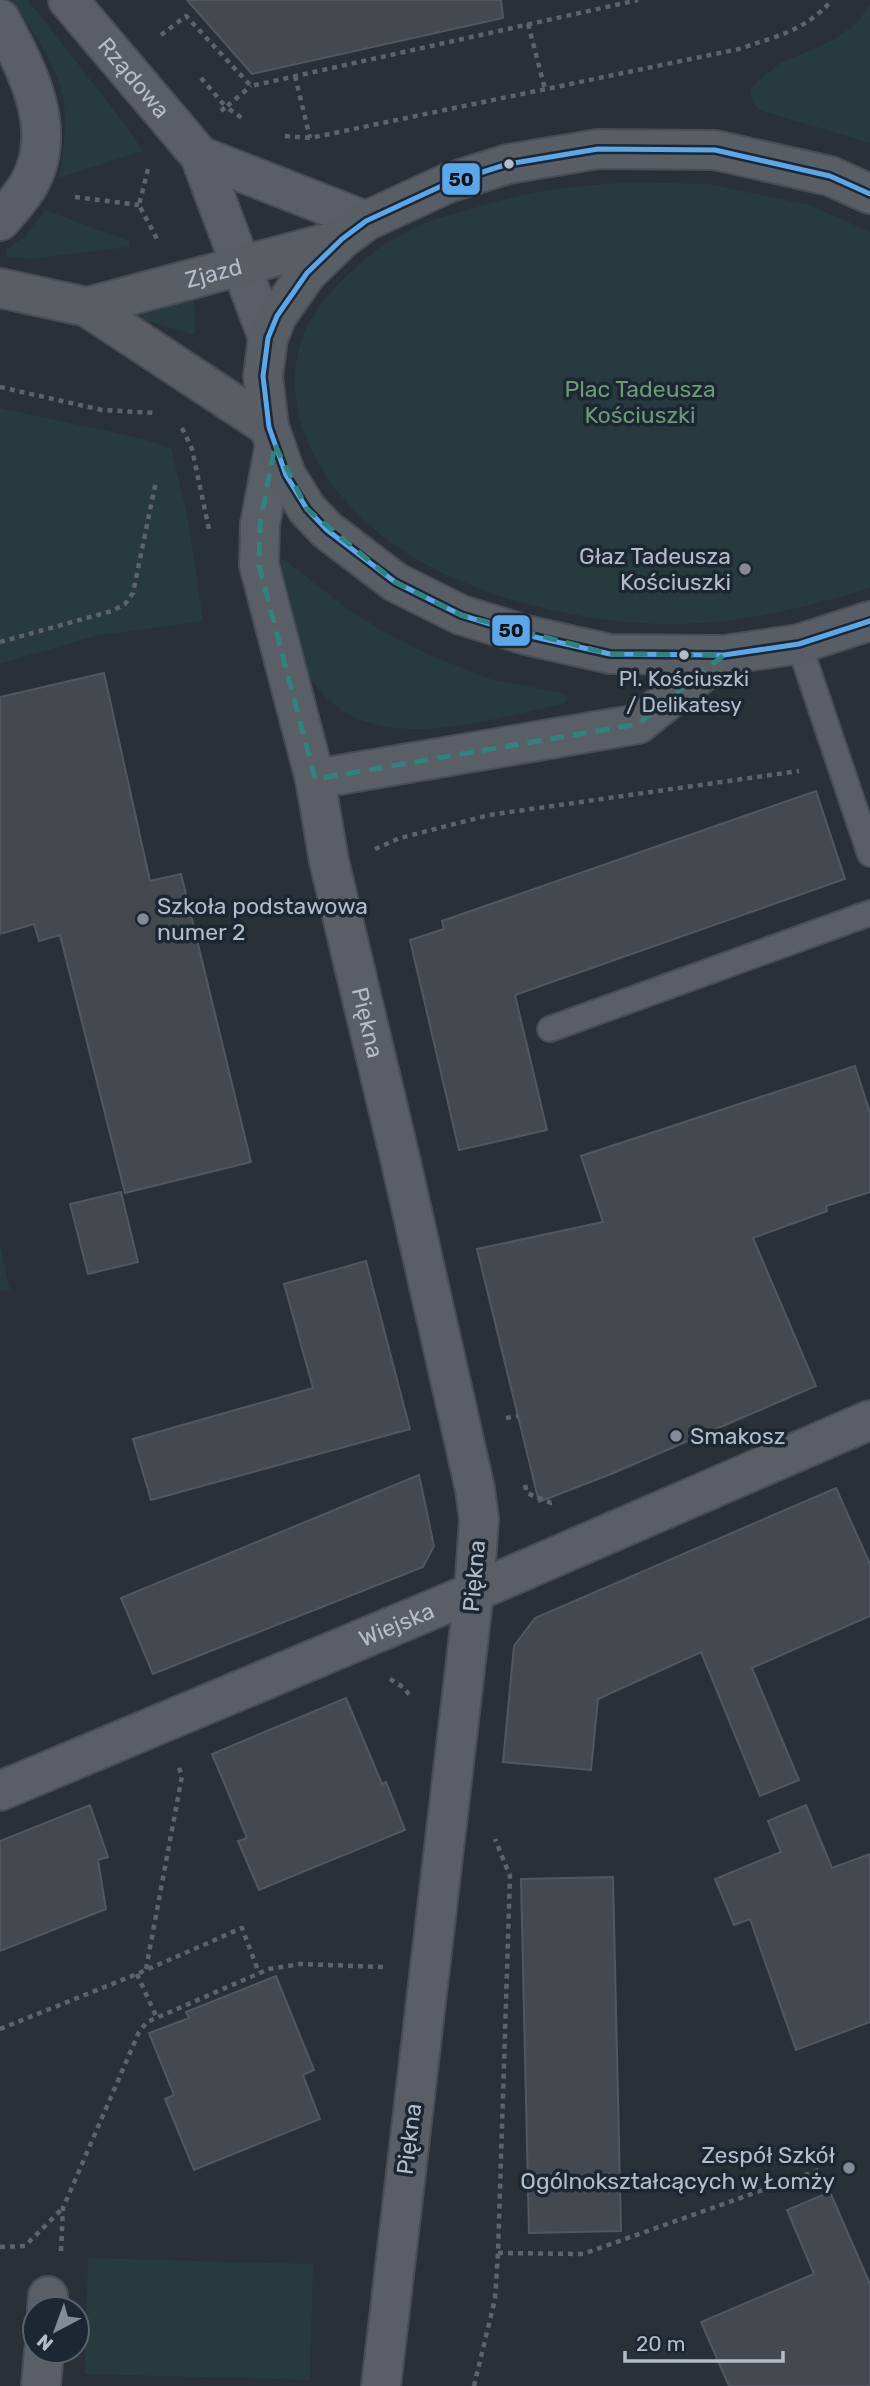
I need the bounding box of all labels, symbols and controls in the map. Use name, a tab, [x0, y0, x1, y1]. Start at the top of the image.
street label: Rządowa	[92, 32, 176, 124]
unlabelled marker	[502, 157, 516, 171]
line badge: 50	[441, 162, 481, 196]
text: 50	[448, 168, 474, 191]
street label: Zjazd	[182, 252, 245, 294]
park label: Plac Tadeusza Kościuszki	[564, 375, 716, 429]
place label: Głaz Tadeusza Kościuszki	[579, 542, 731, 596]
marker: Głaz Tadeusza Kościuszki	[737, 561, 753, 577]
line badge: 50	[491, 614, 531, 647]
text: 50	[498, 619, 524, 642]
marker: Pl. Kościuszki / Delikatesy	[677, 648, 691, 662]
place label: Pl. Kościuszki / Delikatesy	[619, 666, 749, 717]
place label: Szkoła podstawowa numer 2	[157, 892, 368, 946]
marker: Szkoła podstawowa numer 2	[135, 911, 151, 927]
street label: Piękna	[346, 984, 390, 1061]
place label: Smakosz	[690, 1422, 785, 1450]
marker: Smakosz	[668, 1428, 684, 1444]
street label: Piękna	[457, 1539, 491, 1613]
street label: Wiejska	[355, 1596, 438, 1653]
street label: Piękna	[391, 2102, 427, 2176]
place label: Zespół Szkół Ogólnokształcących w Łomży	[520, 2141, 835, 2195]
marker: Zespół Szkół Ogólnokształcących w Łomży	[841, 2160, 857, 2176]
north arrow	[21, 2295, 91, 2365]
scale bar	[625, 2320, 782, 2364]
text: N	[32, 2329, 58, 2356]
text: 20 m	[636, 2331, 685, 2356]

